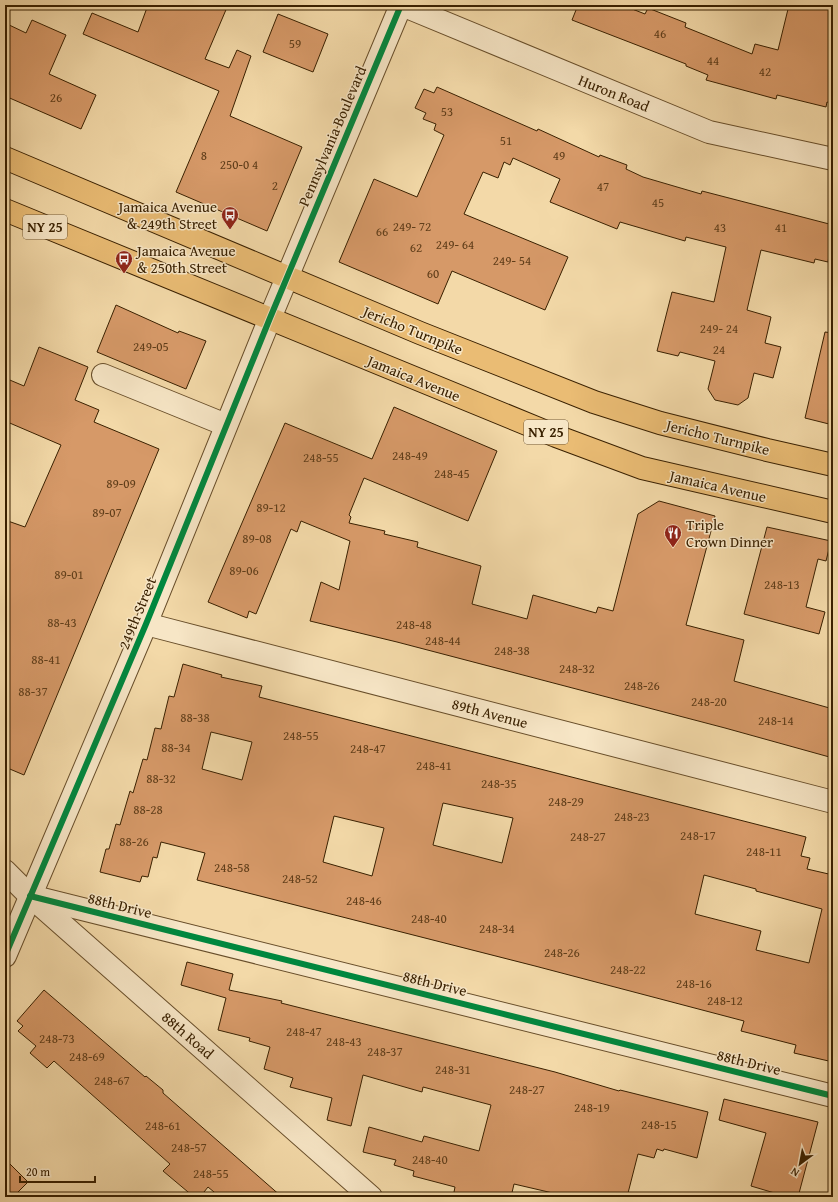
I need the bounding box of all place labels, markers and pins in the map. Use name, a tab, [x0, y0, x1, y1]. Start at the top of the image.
place label: Jamaica Avenue & 249th Street	[116, 196, 218, 234]
bus stop icon: Jamaica Avenue & 249th Street	[220, 205, 240, 230]
place label: Jamaica Avenue & 250th Street	[135, 240, 236, 278]
bus stop icon: Jamaica Avenue & 250th Street	[114, 249, 134, 274]
place label: Triple Crown Dinner	[686, 514, 773, 552]
restaurant icon: Triple Crown Dinner	[663, 523, 683, 548]

